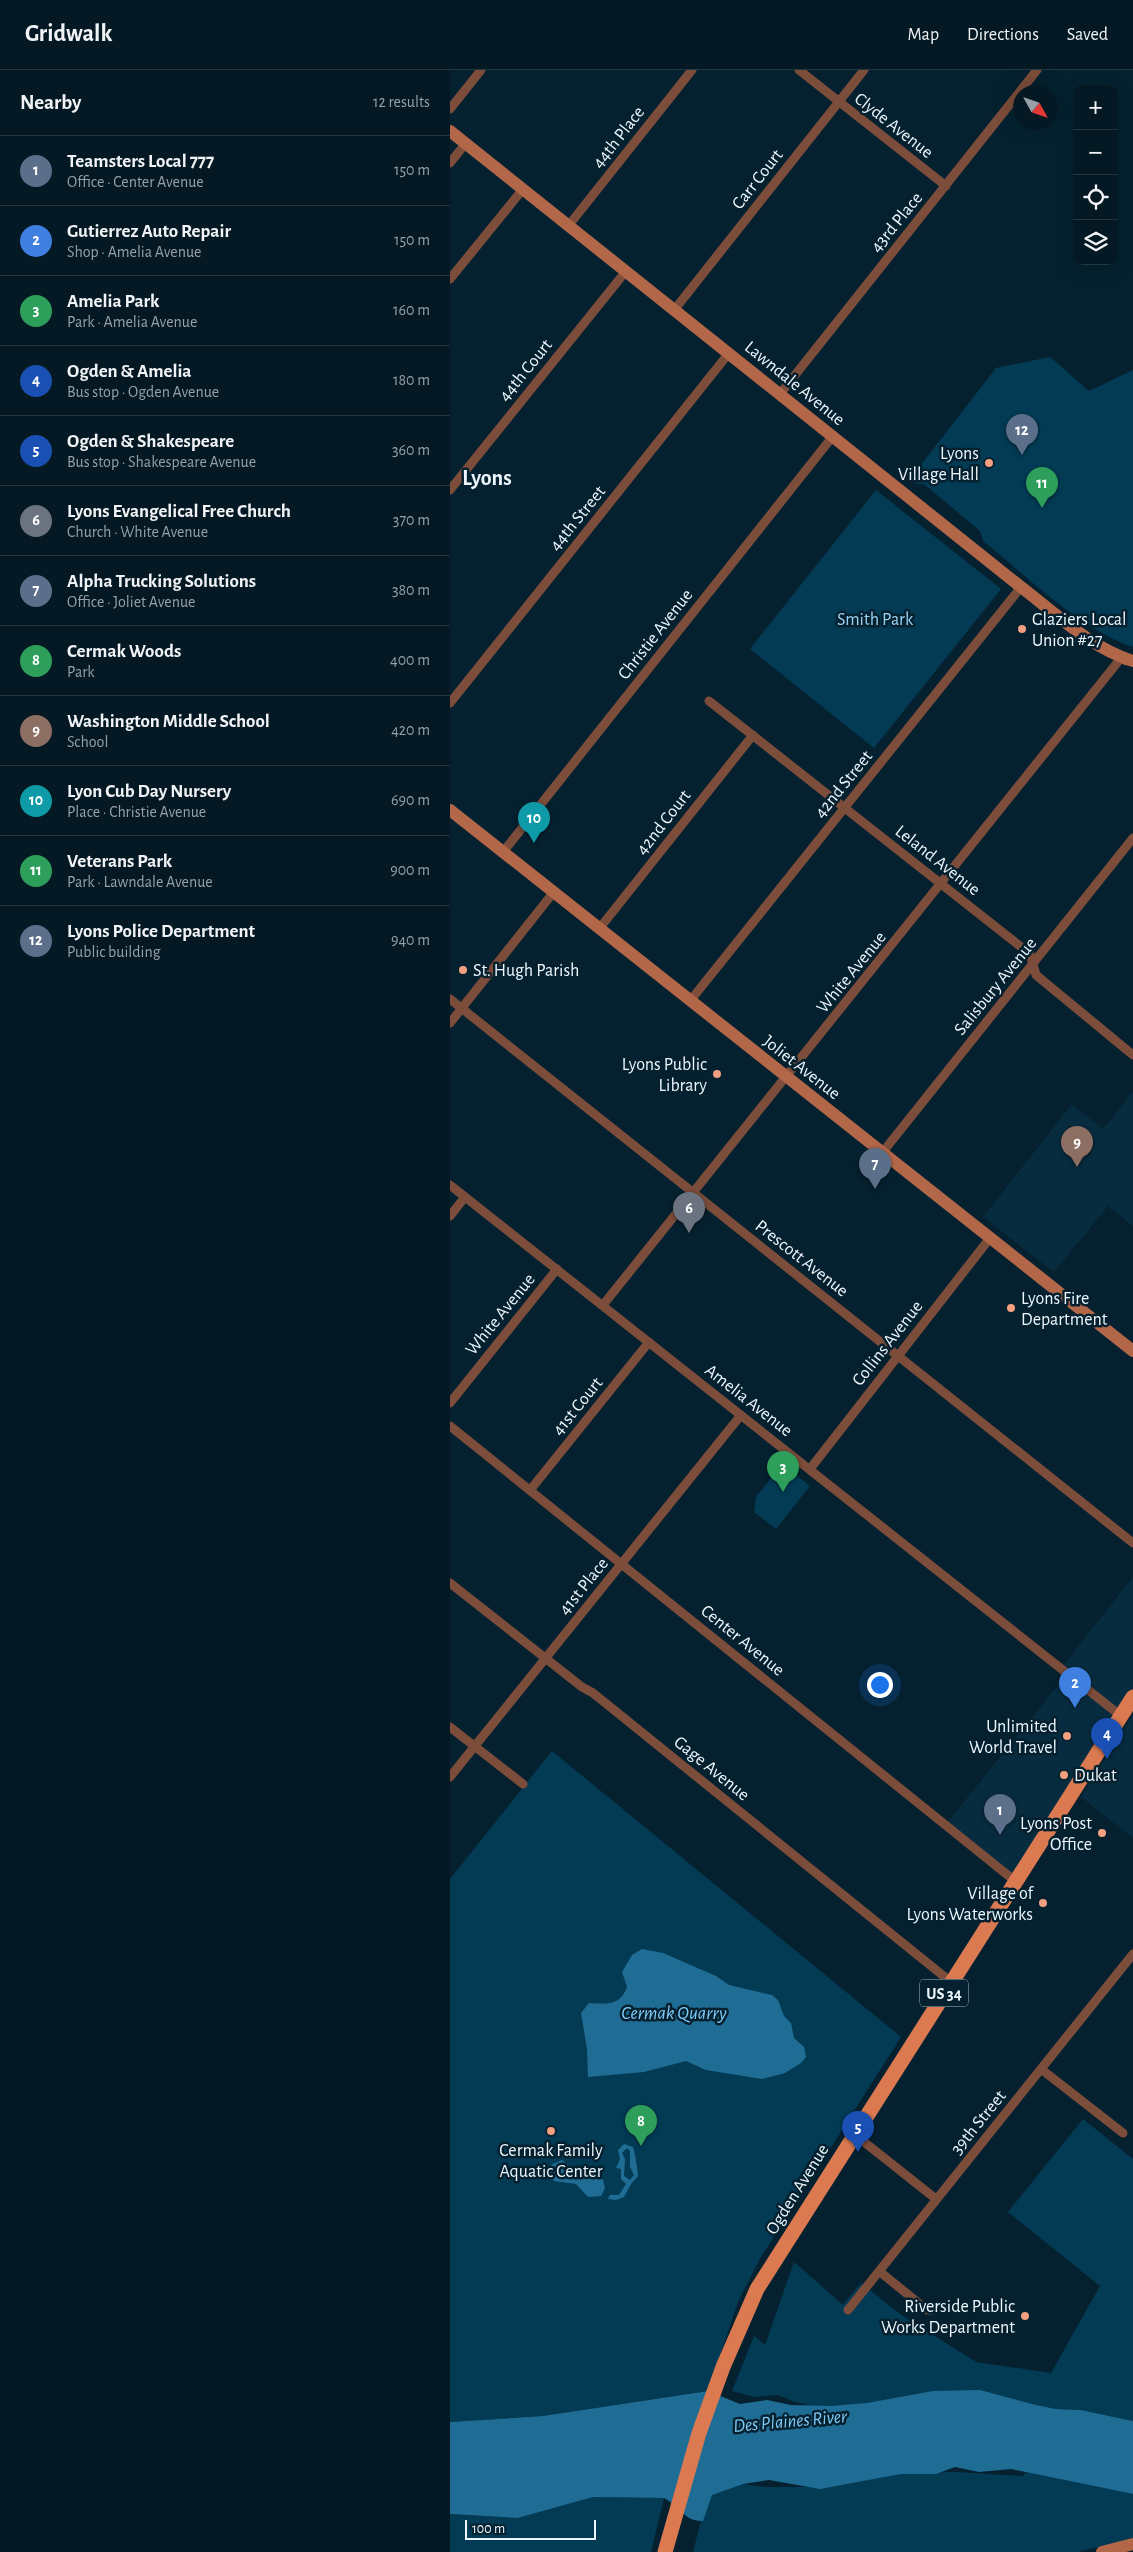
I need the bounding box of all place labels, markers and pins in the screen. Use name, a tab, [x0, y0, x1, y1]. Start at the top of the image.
pin: 12	[1006, 414, 1038, 455]
place label: Lyons Village Hall	[898, 445, 979, 484]
marker: Lyons Village Hall	[983, 457, 995, 469]
pin: 11	[1026, 467, 1058, 508]
place label: Glaziers Local Union #27	[1032, 611, 1126, 650]
marker: Glaziers Local Union #27	[1016, 623, 1028, 635]
pin: 10	[518, 802, 550, 843]
place label: St. Hugh Parish	[473, 962, 579, 980]
marker: St. Hugh Parish	[457, 964, 469, 976]
place label: Lyons Public Library	[622, 1056, 707, 1095]
marker: Lyons Public Library	[711, 1068, 723, 1080]
pin: 9	[1061, 1126, 1093, 1167]
pin: 7	[859, 1148, 891, 1189]
pin: 6	[673, 1192, 705, 1233]
place label: Lyons Fire Department	[1021, 1290, 1108, 1329]
marker: Lyons Fire Department	[1005, 1302, 1017, 1314]
pin: 3	[767, 1451, 799, 1492]
pin: 2	[1059, 1667, 1091, 1708]
place label: Unlimited World Travel	[969, 1718, 1057, 1757]
pin: 4	[1091, 1718, 1123, 1759]
marker: Unlimited World Travel	[1061, 1730, 1073, 1742]
place label: Dukat	[1074, 1767, 1117, 1785]
marker: Dukat	[1058, 1769, 1070, 1781]
pin: 1	[984, 1794, 1016, 1835]
place label: Lyons Post Office	[1020, 1815, 1092, 1854]
marker: Lyons Post Office	[1096, 1827, 1108, 1839]
place label: Village of Lyons Waterworks	[906, 1885, 1035, 1924]
marker: Village of Lyons Waterworks	[1037, 1897, 1049, 1909]
pin: 8	[625, 2105, 657, 2146]
pin: 5	[842, 2111, 874, 2152]
marker: Cermak Family Aquatic Center	[545, 2125, 557, 2137]
place label: Cermak Family Aquatic Center	[499, 2142, 603, 2181]
place label: Riverside Public Works Department	[881, 2298, 1015, 2337]
marker: Riverside Public Works Department	[1019, 2310, 1031, 2322]

